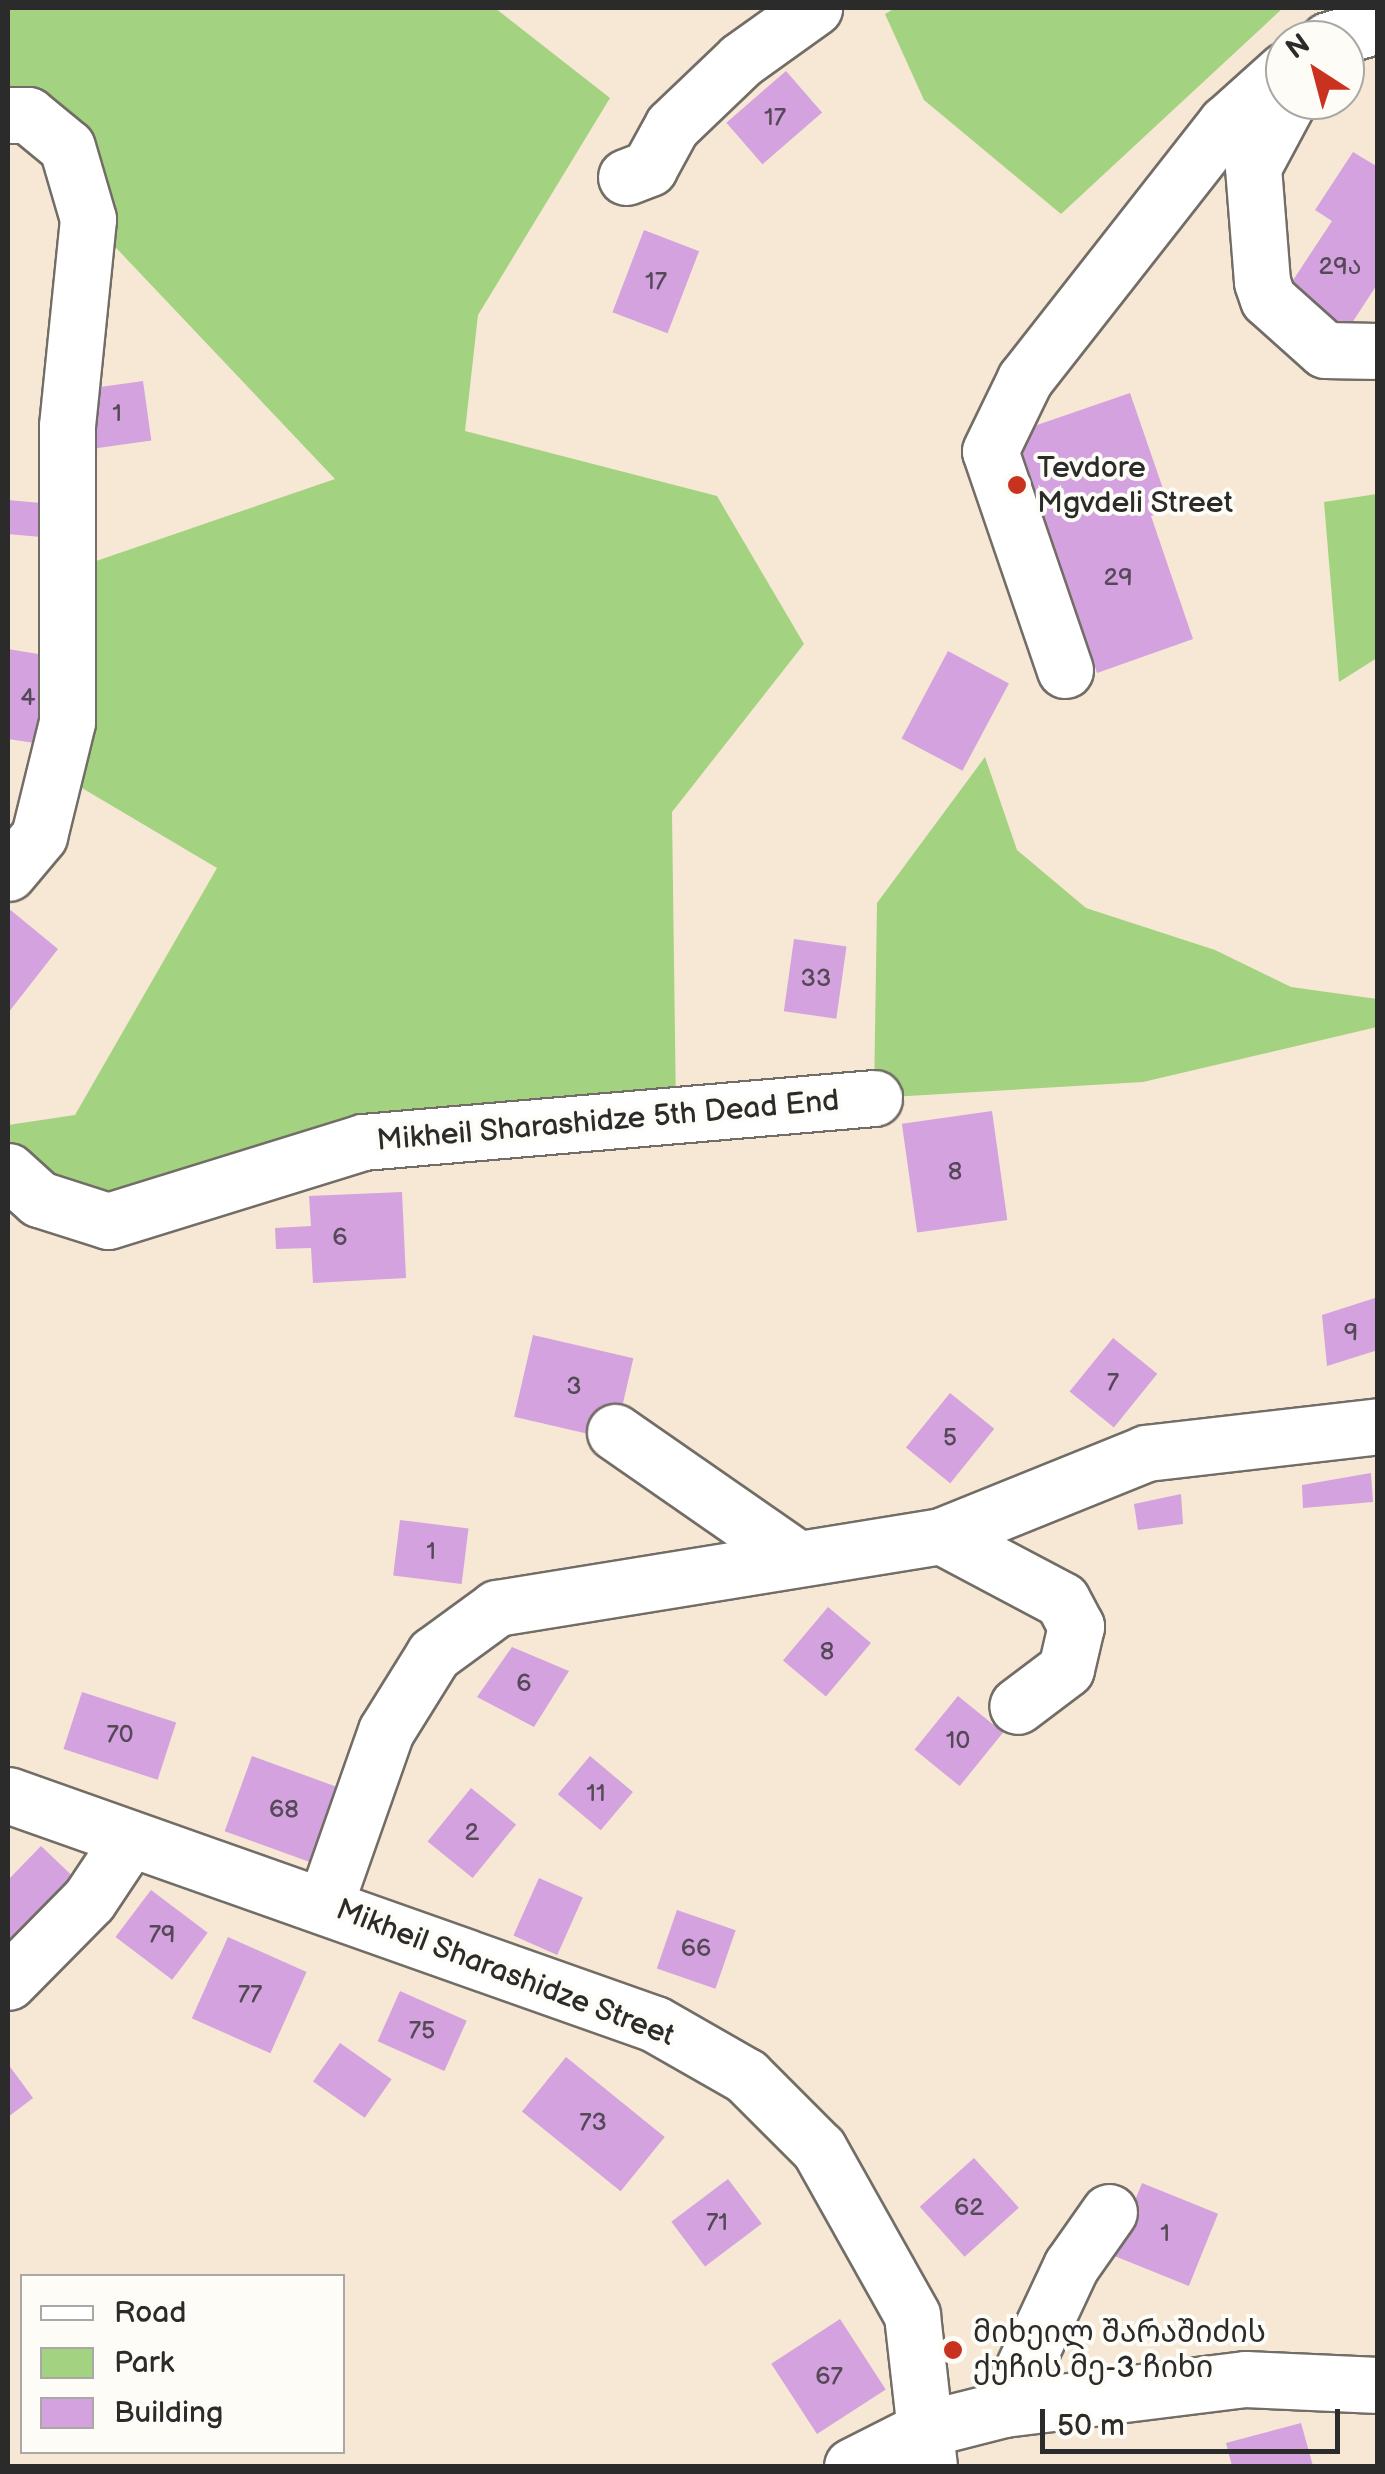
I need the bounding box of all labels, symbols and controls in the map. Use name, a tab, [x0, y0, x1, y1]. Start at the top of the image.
north arrow	[1265, 20, 1365, 120]
text: N	[1280, 27, 1316, 66]
house number: 17	[764, 103, 786, 133]
house number: 29ა	[1319, 252, 1361, 282]
house number: 17	[645, 267, 667, 297]
house number: 1	[112, 399, 122, 429]
place label: Tevdore Mgvdeli Street	[1037, 450, 1233, 520]
marker: Tevdore Mgvdeli Street	[1006, 474, 1028, 496]
house number: 29	[1103, 563, 1133, 593]
house number: 4	[20, 683, 36, 713]
house number: 33	[801, 964, 831, 994]
street label: Mikheil Sharashidze 5th Dead End	[375, 1083, 841, 1159]
house number: 8	[948, 1157, 962, 1187]
house number: 6	[332, 1223, 348, 1253]
house number: 9	[1344, 1318, 1358, 1348]
house number: 7	[1107, 1368, 1119, 1398]
house number: 3	[566, 1372, 582, 1402]
house number: 5	[943, 1423, 957, 1453]
house number: 1	[426, 1537, 436, 1567]
house number: 8	[820, 1637, 834, 1667]
house number: 6	[516, 1669, 532, 1699]
house number: 70	[107, 1720, 133, 1750]
house number: 10	[946, 1726, 970, 1756]
house number: 11	[586, 1779, 606, 1809]
house number: 68	[269, 1795, 299, 1825]
house number: 2	[465, 1818, 479, 1848]
street label: Mikheil Sharashidze Street	[330, 1892, 680, 2054]
house number: 79	[149, 1920, 175, 1950]
house number: 66	[681, 1934, 711, 1964]
house number: 77	[238, 1980, 262, 2010]
house number: 75	[409, 2016, 435, 2046]
house number: 73	[579, 2108, 607, 2138]
house number: 62	[954, 2193, 984, 2223]
house number: 71	[706, 2208, 728, 2238]
house number: 1	[1160, 2219, 1170, 2249]
legend	[20, 2274, 345, 2454]
text: Road	[114, 2295, 187, 2331]
place label: მიხეილ შარაშიძის ქუჩის მე-3 ჩიხი	[973, 2315, 1266, 2386]
marker: მიხეილ შარაშიძის ქუჩის მე-3 ჩიხი	[942, 2339, 964, 2361]
text: Park	[114, 2345, 174, 2381]
house number: 67	[815, 2362, 843, 2392]
scale bar	[1045, 2389, 1345, 2451]
text: Building	[114, 2395, 223, 2431]
text: 50 m	[1057, 2408, 1125, 2444]

